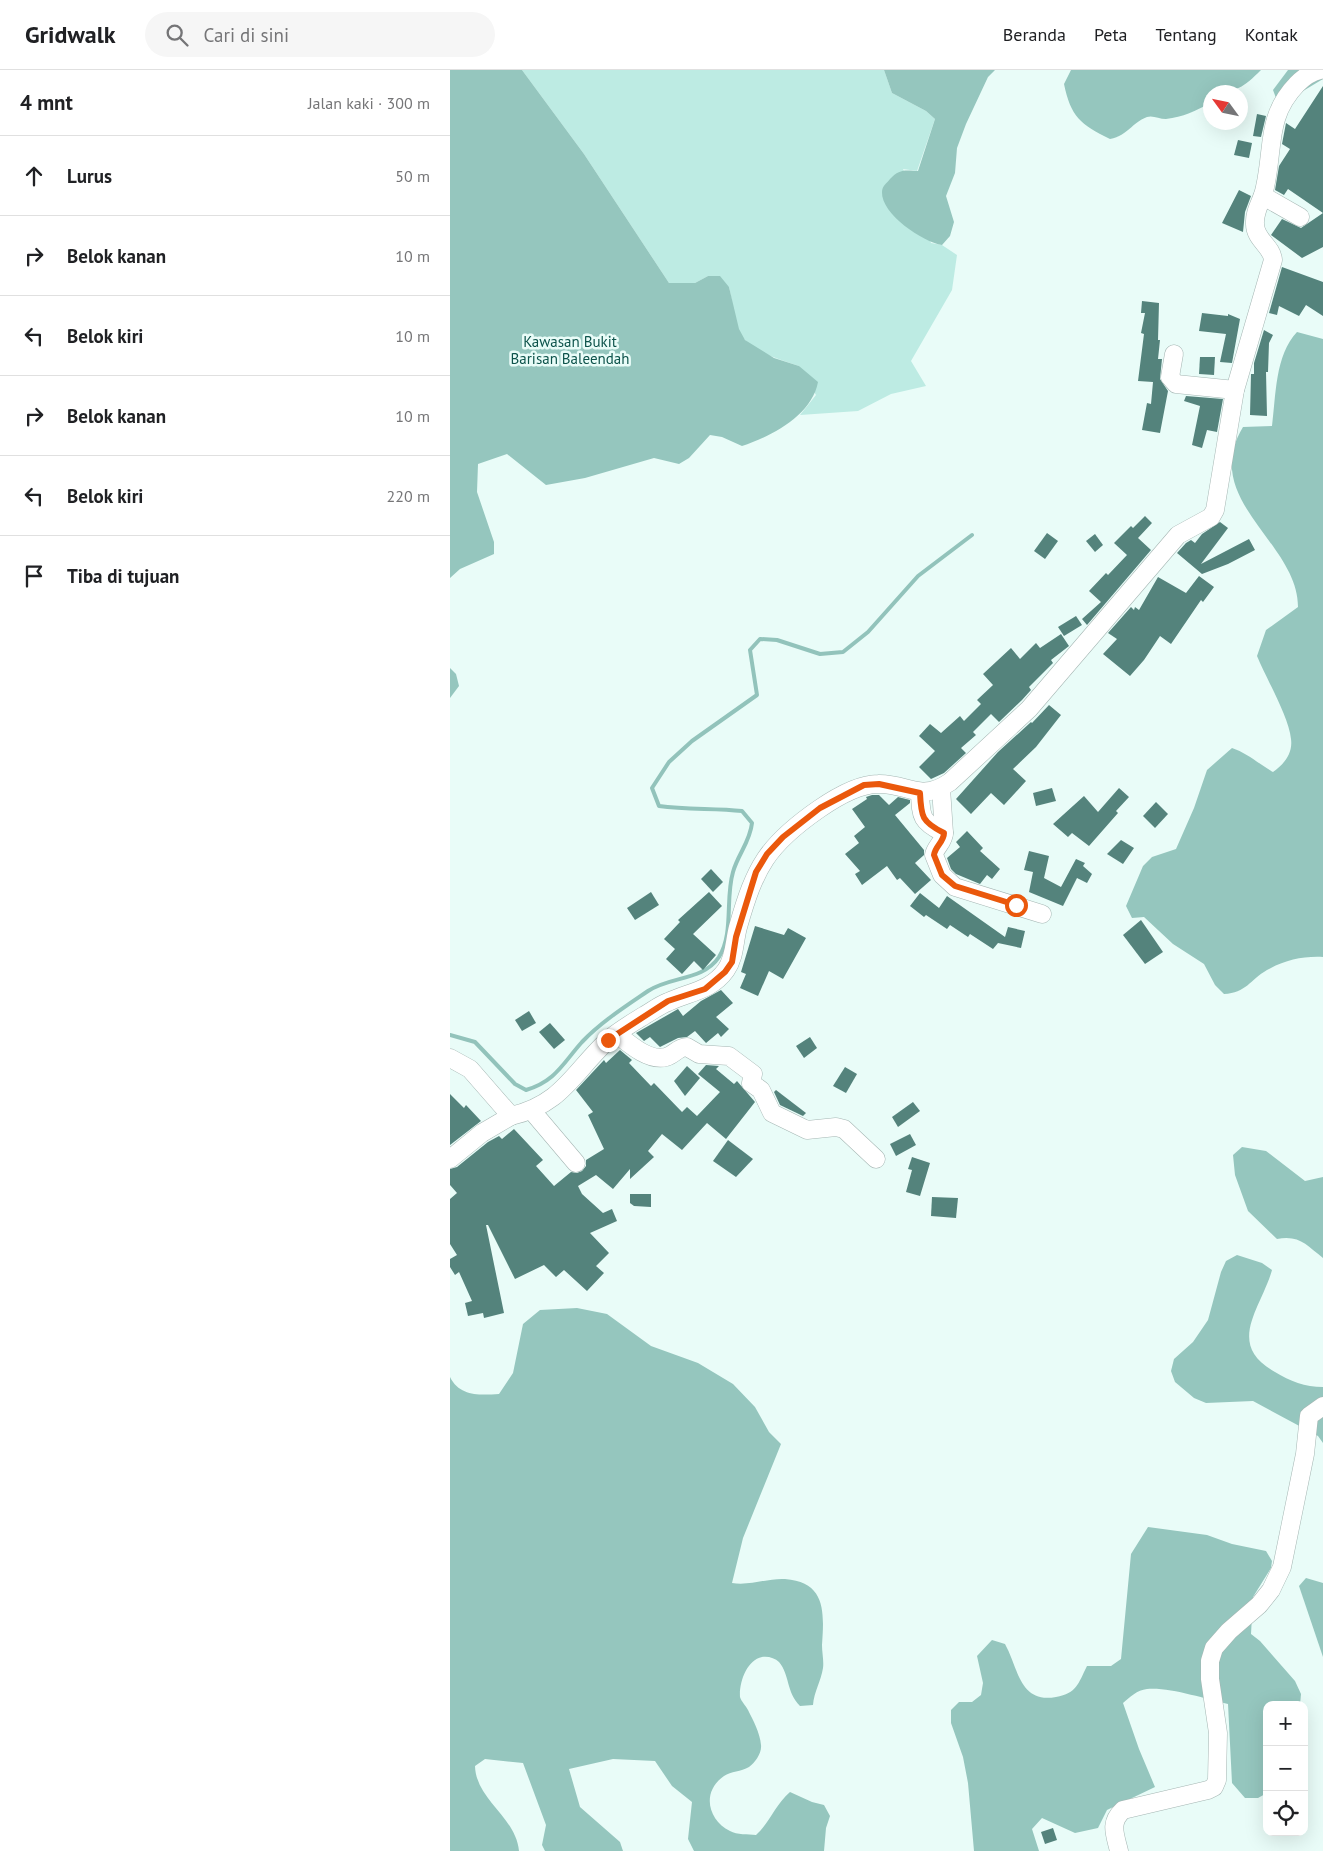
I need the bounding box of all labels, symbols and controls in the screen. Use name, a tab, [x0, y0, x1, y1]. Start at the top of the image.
search box	[145, 12, 495, 57]
text: Gridwalk	[25, 19, 115, 50]
icon: search	[163, 21, 191, 49]
text: Cari di sini	[203, 23, 289, 47]
text: Beranda	[1003, 23, 1066, 46]
text: Peta	[1094, 23, 1128, 46]
text: Tentang	[1156, 23, 1217, 46]
text: Kontak	[1245, 23, 1298, 46]
north arrow	[1203, 85, 1248, 130]
text: 4 mnt	[20, 89, 73, 116]
text: Jalan kaki · 300 m	[308, 93, 430, 113]
icon: ahead	[20, 162, 48, 190]
text: Lurus	[67, 164, 112, 188]
text: 50 m	[395, 166, 430, 186]
icon: right	[20, 242, 48, 270]
text: Belok kanan	[67, 244, 166, 268]
text: 10 m	[395, 246, 430, 266]
icon: left	[20, 322, 48, 350]
text: Belok kiri	[67, 324, 143, 348]
text: 10 m	[395, 326, 430, 346]
park label: Kawasan Bukit Barisan Baleendah	[511, 332, 629, 368]
icon: right	[20, 402, 48, 430]
text: Belok kanan	[67, 404, 166, 428]
text: 10 m	[395, 406, 430, 426]
icon: left	[20, 482, 48, 510]
text: Belok kiri	[67, 484, 143, 508]
text: 220 m	[387, 486, 430, 506]
icon: arrive	[20, 562, 48, 590]
text: Tiba di tujuan	[67, 564, 179, 588]
route start	[1005, 894, 1028, 917]
route end	[597, 1029, 620, 1052]
map controls	[1263, 1701, 1308, 1836]
button: +	[1263, 1701, 1308, 1746]
button: −	[1263, 1746, 1308, 1791]
button: locate	[1263, 1791, 1308, 1836]

